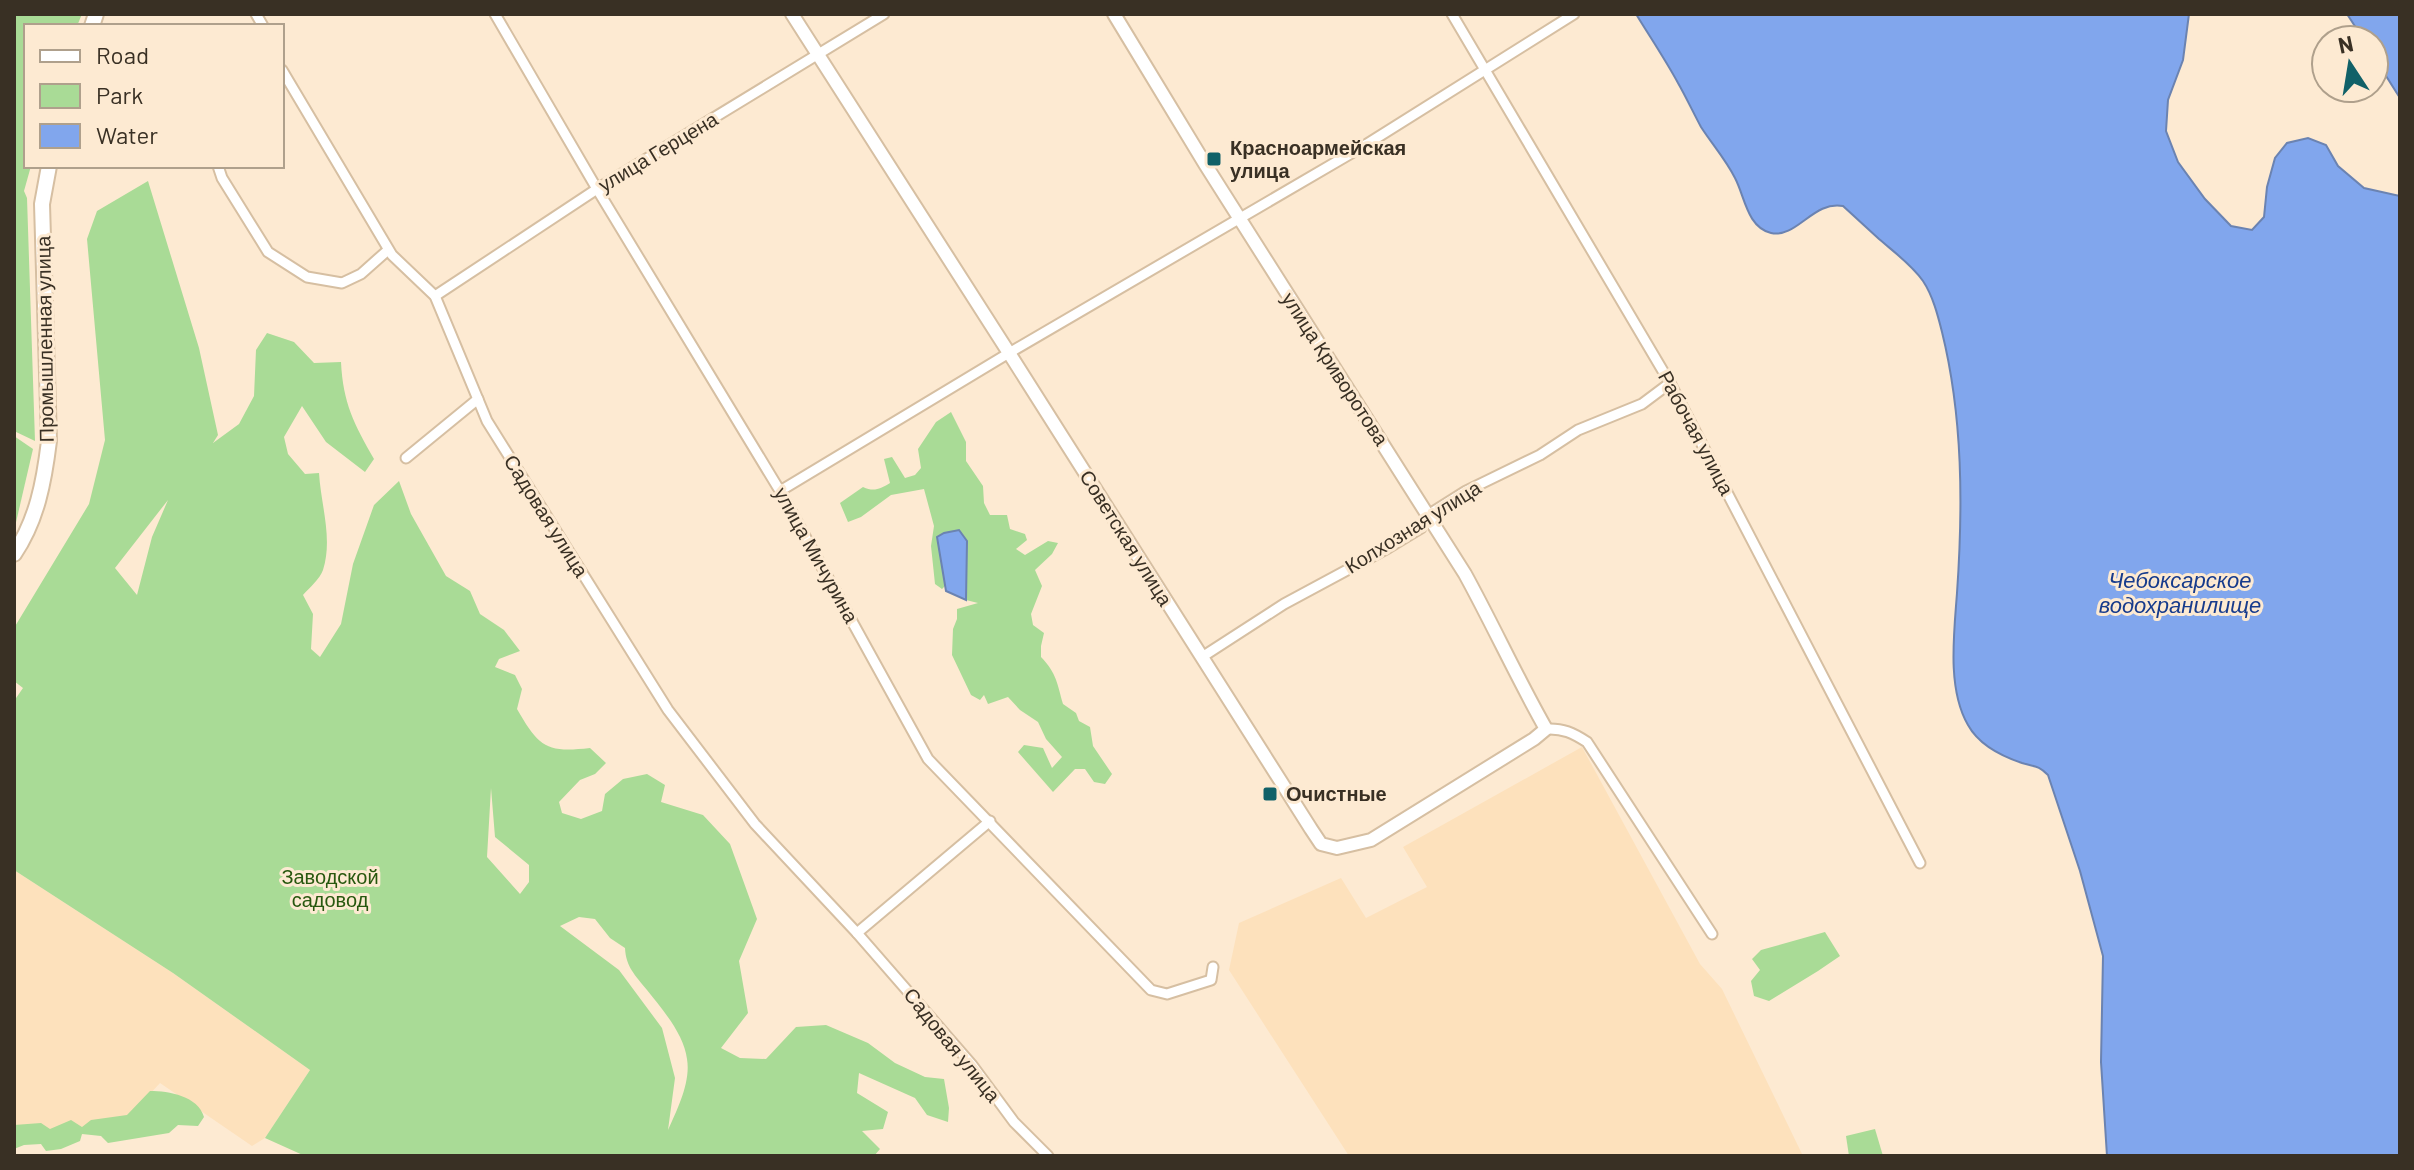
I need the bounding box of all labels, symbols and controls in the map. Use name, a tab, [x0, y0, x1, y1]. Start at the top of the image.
legend	[24, 24, 284, 168]
north arrow	[2310, 24, 2390, 104]
text: N	[2336, 29, 2355, 58]
text: Road	[96, 40, 149, 69]
text: Park	[96, 80, 143, 109]
street label: улица Герцена	[593, 106, 722, 196]
text: Water	[96, 120, 158, 149]
place label: Красноармейская улица	[1230, 135, 1406, 182]
marker: Красноармейская улица	[1205, 150, 1223, 168]
street label: Промышленная улица	[30, 235, 58, 443]
street label: улица Криворотова	[1277, 287, 1395, 450]
street label: Рабочая улица	[1654, 366, 1740, 500]
street label: Садовая улица	[500, 450, 595, 582]
street label: Советская улица	[1075, 465, 1179, 611]
street label: Колхозная улица	[1340, 474, 1486, 578]
street label: улица Мичурина	[770, 482, 865, 627]
water label: Чебоксарское водохранилище	[2099, 566, 2261, 618]
place label: Очистные	[1286, 781, 1387, 805]
marker: Очистные	[1261, 785, 1279, 803]
park label: Заводской садовод	[281, 864, 379, 911]
street label: Садовая улица	[899, 982, 1007, 1107]

